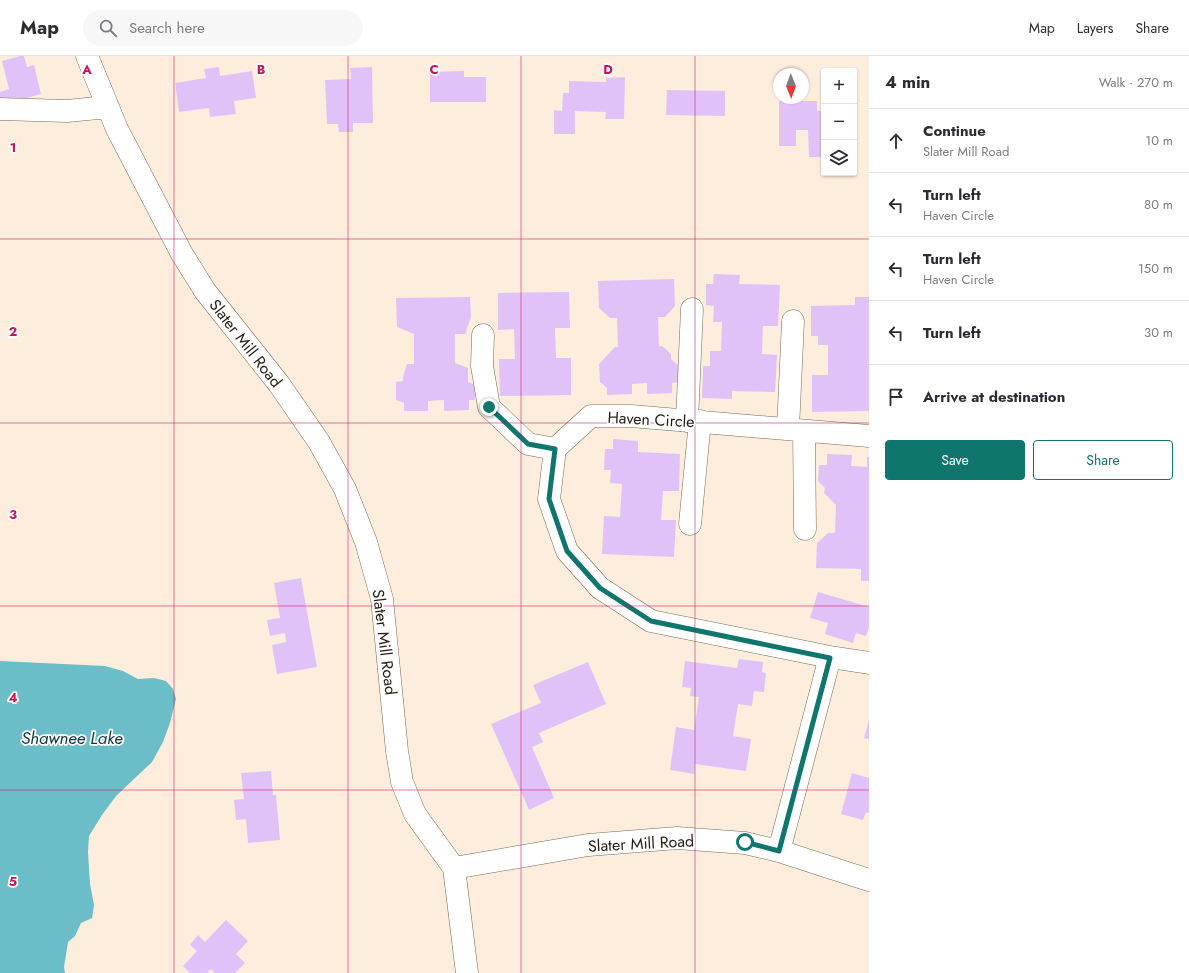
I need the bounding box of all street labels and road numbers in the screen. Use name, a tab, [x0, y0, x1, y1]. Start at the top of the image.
street label: Slater Mill Road	[204, 294, 287, 392]
street label: Haven Circle	[607, 406, 695, 433]
street label: Slater Mill Road	[367, 588, 402, 696]
street label: Slater Mill Road	[587, 829, 695, 858]

